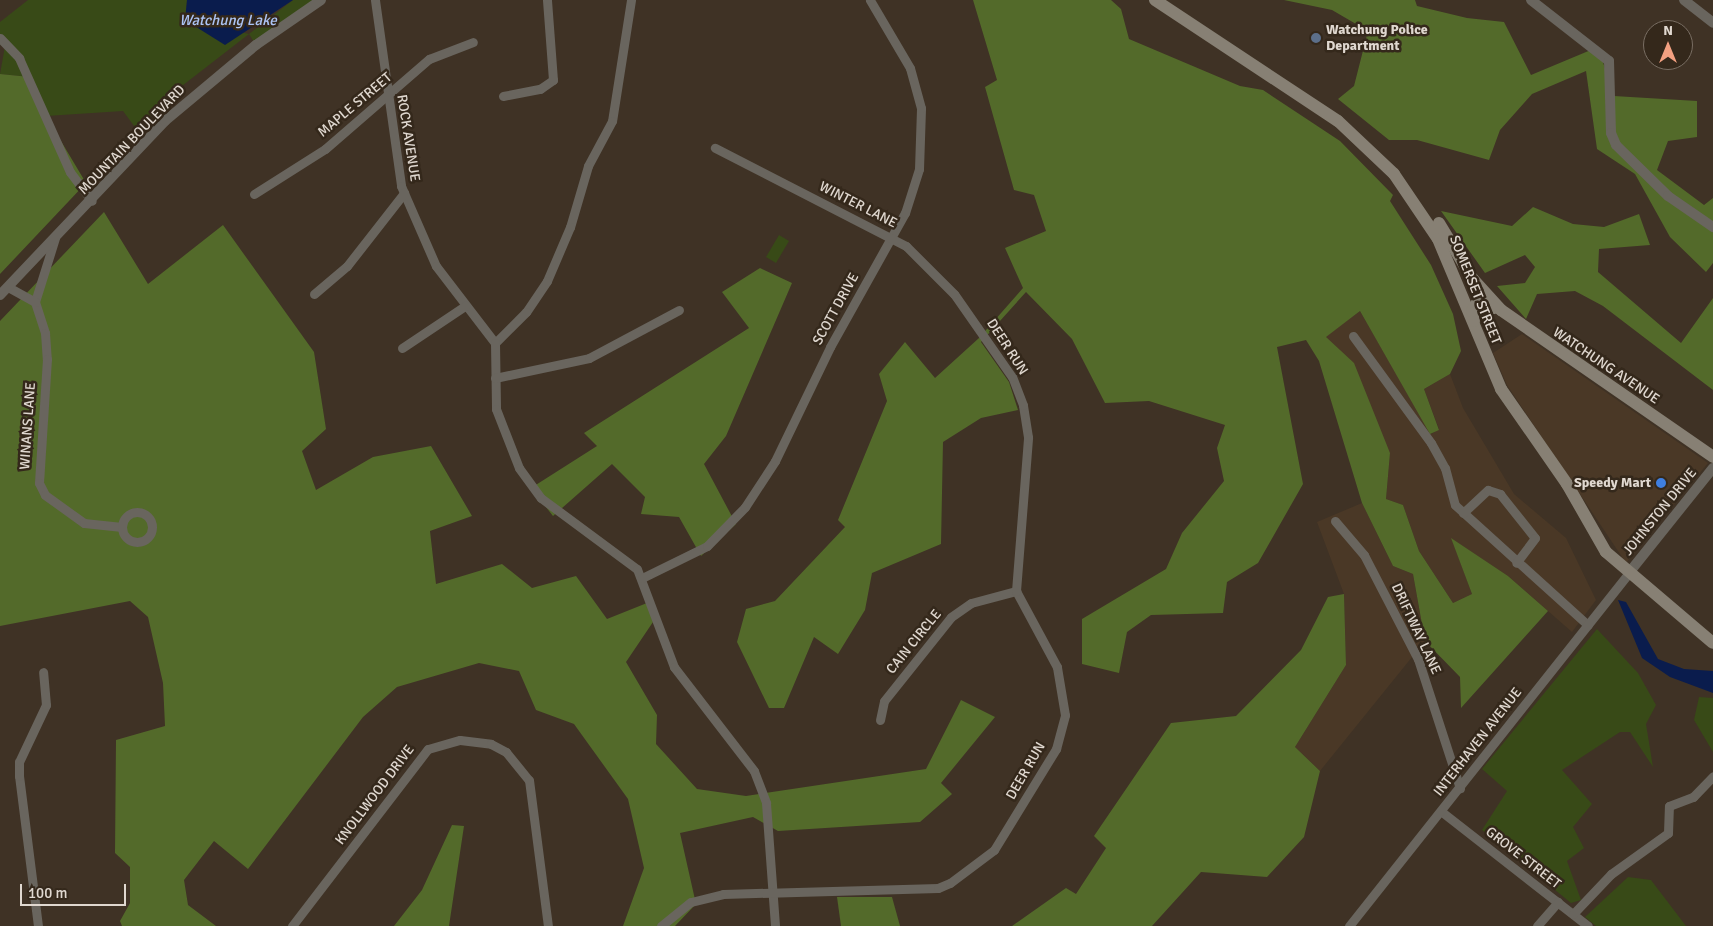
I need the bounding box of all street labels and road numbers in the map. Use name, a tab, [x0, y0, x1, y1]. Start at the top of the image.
street label: MAPLE STREET	[315, 69, 395, 141]
street label: MOUNTAIN BOULEVARD	[75, 82, 189, 198]
street label: ROCK AVENUE	[393, 93, 423, 183]
street label: WINTER LANE	[816, 178, 900, 232]
street label: SOMERSET STREET	[1446, 233, 1504, 347]
street label: SCOTT DRIVE	[809, 270, 863, 348]
street label: DEER RUN	[983, 316, 1031, 378]
street label: WATCHUNG AVENUE	[1549, 324, 1663, 408]
street label: WINANS LANE	[17, 382, 39, 470]
street label: JOHNSTON DRIVE	[1620, 465, 1700, 559]
street label: DRIFTWAY LANE	[1388, 581, 1444, 677]
street label: CAIN CIRCLE	[883, 606, 945, 678]
street label: INTERHAVEN AVENUE	[1430, 684, 1526, 800]
street label: DEER RUN	[1003, 739, 1049, 803]
street label: KNOLLWOOD DRIVE	[332, 742, 418, 848]
street label: GROVE STREET	[1482, 823, 1564, 893]

